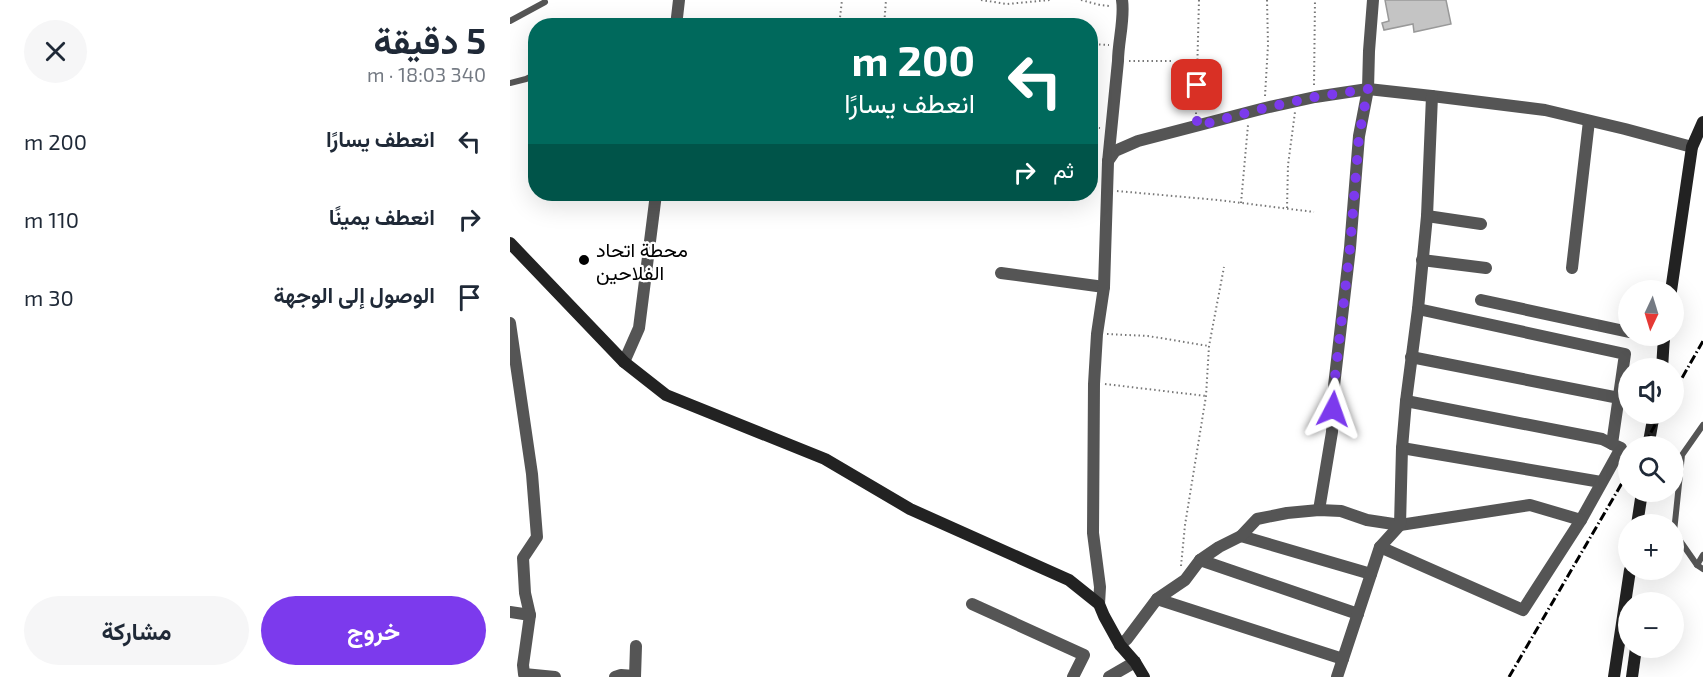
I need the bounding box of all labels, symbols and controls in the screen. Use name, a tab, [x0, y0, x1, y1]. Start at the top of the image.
text: 5 دقيقة	[373, 18, 486, 61]
button: close	[24, 20, 87, 83]
text: 200 m	[852, 34, 975, 84]
icon: left	[996, 42, 1074, 120]
pin	[1171, 59, 1222, 110]
text: 340 m · 18:03	[367, 62, 486, 86]
icon: arrive	[1180, 68, 1213, 101]
text: انعطف يسارًا	[844, 86, 975, 118]
text: انعطف يسارًا	[326, 125, 435, 151]
icon: left	[453, 125, 486, 158]
text: 200 m	[24, 128, 87, 154]
icon: right	[1008, 156, 1041, 189]
text: ثم	[1053, 156, 1074, 182]
text: انعطف يمينًا	[329, 203, 435, 229]
icon: right	[453, 203, 486, 236]
text: 110 m	[24, 206, 79, 232]
place label: محطة اتحاد الفلاحين	[596, 237, 688, 285]
marker: محطة اتحاد الفلاحين	[577, 253, 591, 267]
north arrow	[1618, 280, 1684, 346]
map controls	[1618, 280, 1684, 658]
text: الوصول إلى الوجهة	[273, 281, 435, 307]
icon: arrive	[453, 281, 486, 314]
text: 30 m	[24, 284, 74, 310]
button: sound	[1618, 358, 1684, 424]
position arrow	[1301, 377, 1365, 441]
button: search	[1618, 436, 1684, 502]
button: +	[1618, 514, 1684, 580]
button: −	[1618, 592, 1684, 658]
button: مشاركة	[24, 596, 249, 665]
button: خروج	[261, 596, 486, 665]

